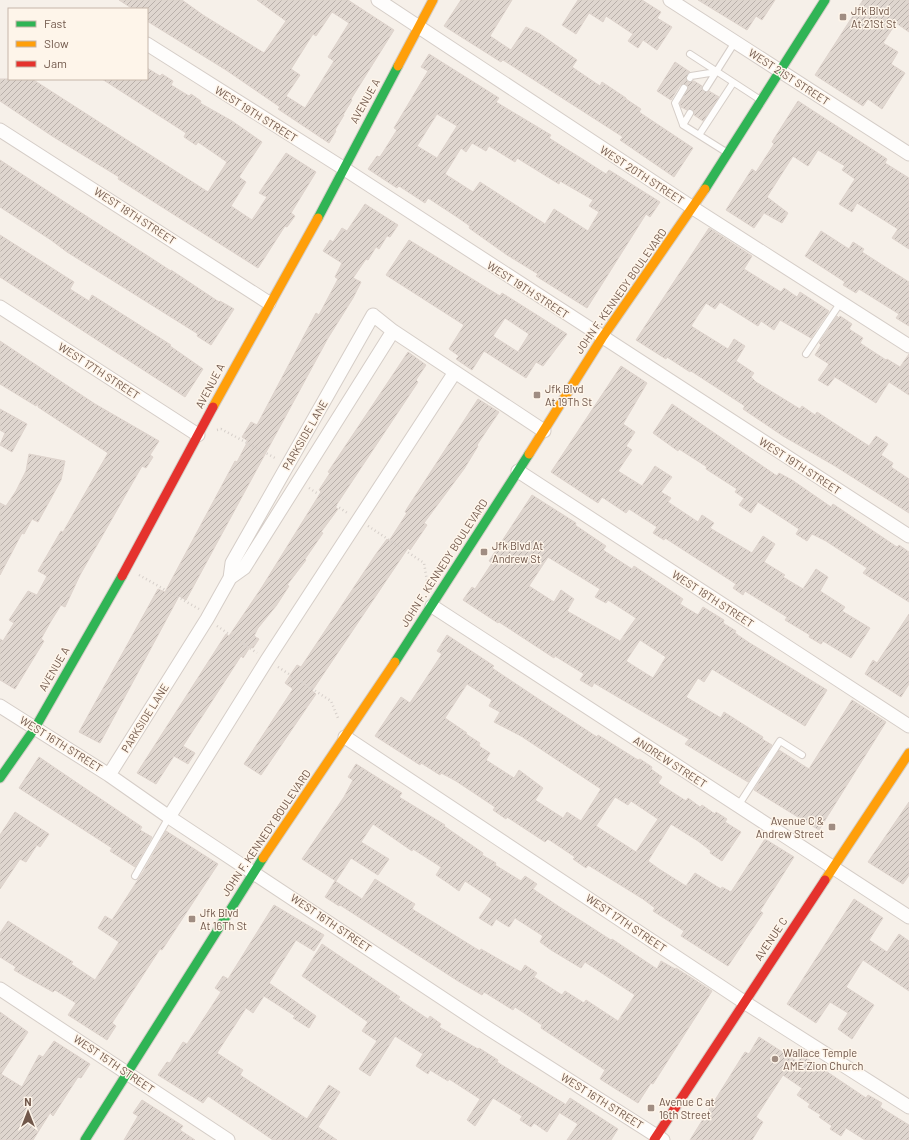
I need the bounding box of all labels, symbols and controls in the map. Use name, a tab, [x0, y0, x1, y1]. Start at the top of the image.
place label: Jfk Blvd At 21St St	[851, 4, 896, 30]
legend	[8, 8, 148, 80]
marker: Jfk Blvd At 21St St	[838, 12, 848, 22]
text: Fast	[44, 16, 67, 30]
text: Slow	[44, 36, 69, 50]
street label: WEST 21ST STREET	[746, 46, 832, 108]
text: Jam	[44, 56, 67, 70]
street label: AVENUE A	[347, 76, 382, 125]
street label: WEST 19TH STREET	[213, 83, 300, 144]
street label: WEST 20TH STREET	[598, 143, 687, 207]
street label: WEST 18TH STREET	[92, 184, 179, 247]
street label: JOHN F. KENNEDY BOULEVARD	[572, 225, 669, 356]
street label: WEST 19TH STREET	[485, 258, 572, 321]
street label: WEST 17TH STREET	[56, 339, 142, 402]
street label: AVENUE A	[192, 361, 227, 411]
place label: Jfk Blvd At 19Th St	[545, 382, 592, 408]
marker: Jfk Blvd At 19Th St	[532, 390, 542, 400]
street label: PARKSIDE LANE	[279, 397, 330, 472]
street label: WEST 19TH STREET	[757, 434, 844, 497]
street label: JOHN F. KENNEDY BOULEVARD	[397, 496, 490, 629]
place label: Jfk Blvd At Andrew St	[492, 539, 543, 565]
marker: Jfk Blvd At Andrew St	[479, 547, 489, 557]
street label: WEST 18TH STREET	[670, 567, 757, 630]
street label: AVENUE A	[36, 644, 72, 693]
street label: PARKSIDE LANE	[118, 681, 171, 754]
street label: WEST 16TH STREET	[18, 713, 105, 774]
street label: ANDREW STREET	[631, 733, 709, 790]
street label: JOHN F. KENNEDY BOULEVARD	[218, 767, 313, 898]
place label: Avenue C & Andrew Street	[756, 814, 824, 840]
marker: Avenue C & Andrew Street	[827, 822, 837, 832]
street label: WEST 16TH STREET	[288, 891, 374, 954]
street label: WEST 17TH STREET	[584, 891, 669, 954]
place label: Jfk Blvd At 16Th St	[200, 906, 247, 932]
marker: Jfk Blvd At 16Th St	[187, 914, 197, 924]
street label: AVENUE C	[751, 915, 790, 963]
street label: WEST 15TH STREET	[71, 1032, 157, 1095]
place label: Wallace Temple AME Zion Church	[783, 1046, 864, 1072]
marker: Wallace Temple AME Zion Church	[770, 1054, 780, 1064]
street label: WEST 16TH STREET	[559, 1070, 646, 1131]
north arrow	[8, 1092, 48, 1132]
text: N	[24, 1095, 32, 1108]
place label: Avenue C at 16th Street	[659, 1095, 715, 1121]
marker: Avenue C at 16th Street	[646, 1103, 656, 1113]

